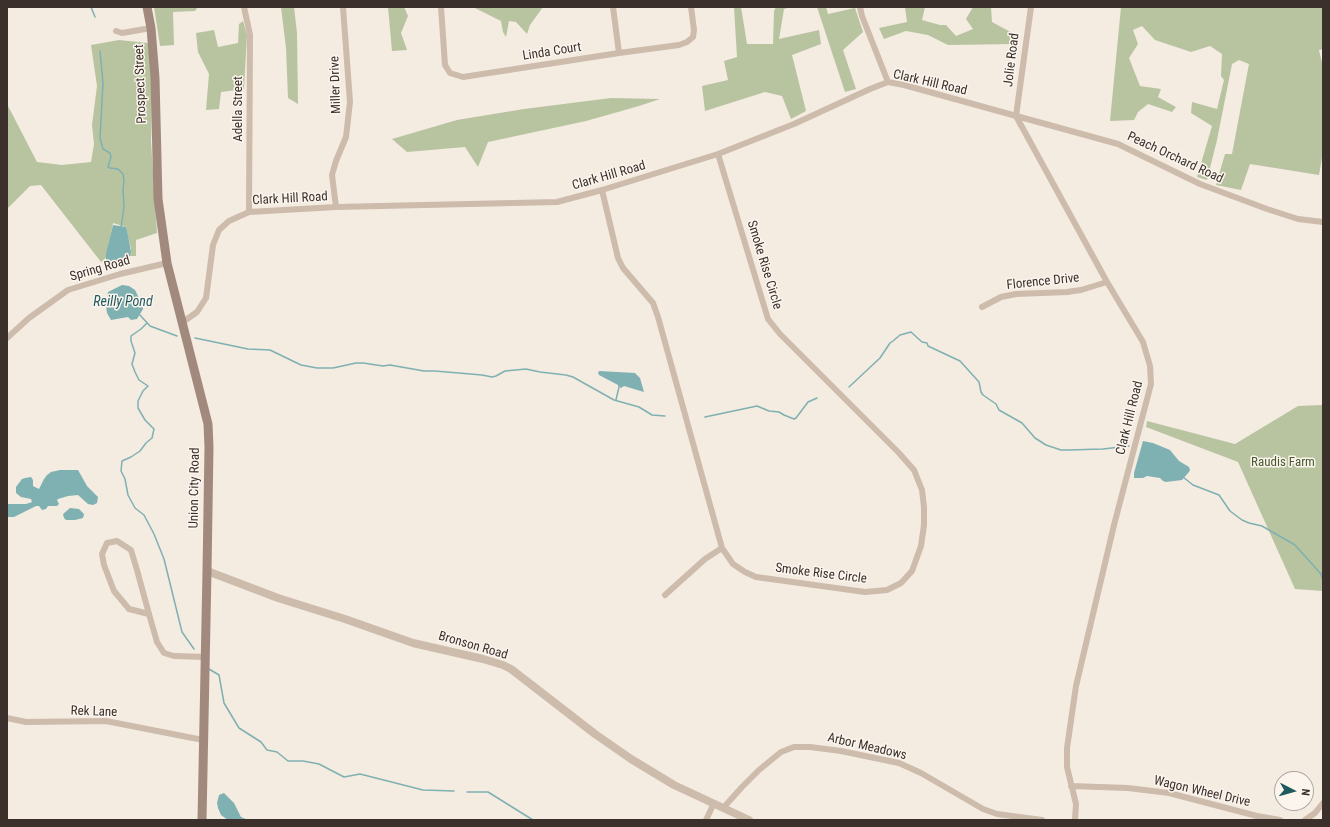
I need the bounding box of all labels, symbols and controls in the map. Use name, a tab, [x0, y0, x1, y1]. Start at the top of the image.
street label: Jolie Road	[1001, 32, 1023, 88]
street label: Linda Court	[521, 40, 583, 64]
street label: Prospect Street	[132, 44, 150, 124]
street label: Miller Drive	[327, 56, 345, 114]
street label: Clark Hill Road	[891, 67, 969, 99]
street label: Adella Street	[231, 76, 247, 142]
street label: Peach Orchard Road	[1124, 129, 1226, 187]
street label: Clark Hill Road	[571, 158, 647, 194]
street label: Clark Hill Road	[252, 189, 328, 209]
street label: Smoke Rise Circle	[743, 219, 785, 311]
street label: Spring Road	[68, 253, 132, 285]
street label: Florence Drive	[1006, 270, 1080, 294]
water label: Reilly Pond	[93, 294, 153, 310]
street label: Clark Hill Road	[1113, 379, 1147, 457]
street label: Union City Road	[186, 447, 204, 529]
park label: Raudis Farm	[1251, 455, 1315, 471]
street label: Smoke Rise Circle	[774, 561, 868, 587]
street label: Bronson Road	[436, 629, 510, 663]
street label: Rek Lane	[70, 703, 118, 721]
street label: Arbor Meadows	[826, 730, 908, 764]
north arrow	[1274, 771, 1314, 811]
street label: Wagon Wheel Drive	[1152, 773, 1252, 811]
text: N	[1299, 788, 1312, 796]

